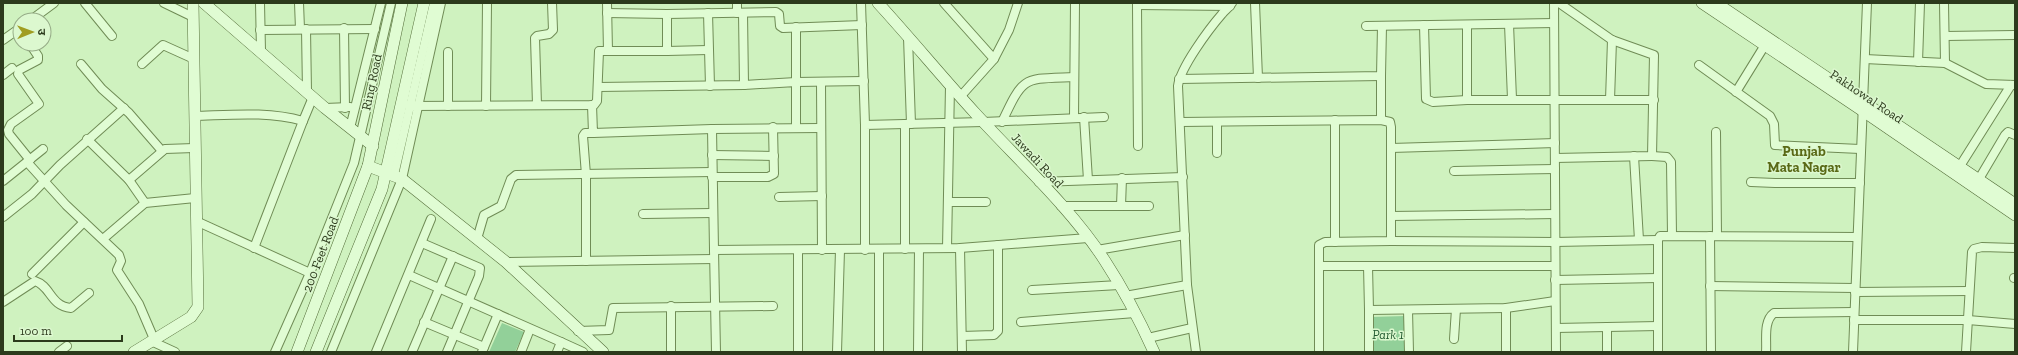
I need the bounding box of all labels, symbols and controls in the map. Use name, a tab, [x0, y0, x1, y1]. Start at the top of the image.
north arrow	[12, 12, 52, 52]
text: उ	[35, 29, 48, 36]
street label: Ring Road	[358, 53, 385, 112]
street label: Pakhowal Road	[1827, 66, 1906, 126]
street label: Jawadi Road	[1008, 130, 1067, 191]
district label: Punjab Mata Nagar	[1767, 143, 1841, 176]
street label: 200 Feet Road	[299, 214, 342, 294]
scale bar	[14, 317, 122, 343]
text: 100 m	[20, 324, 52, 338]
park label: Park 1	[1372, 327, 1404, 342]

